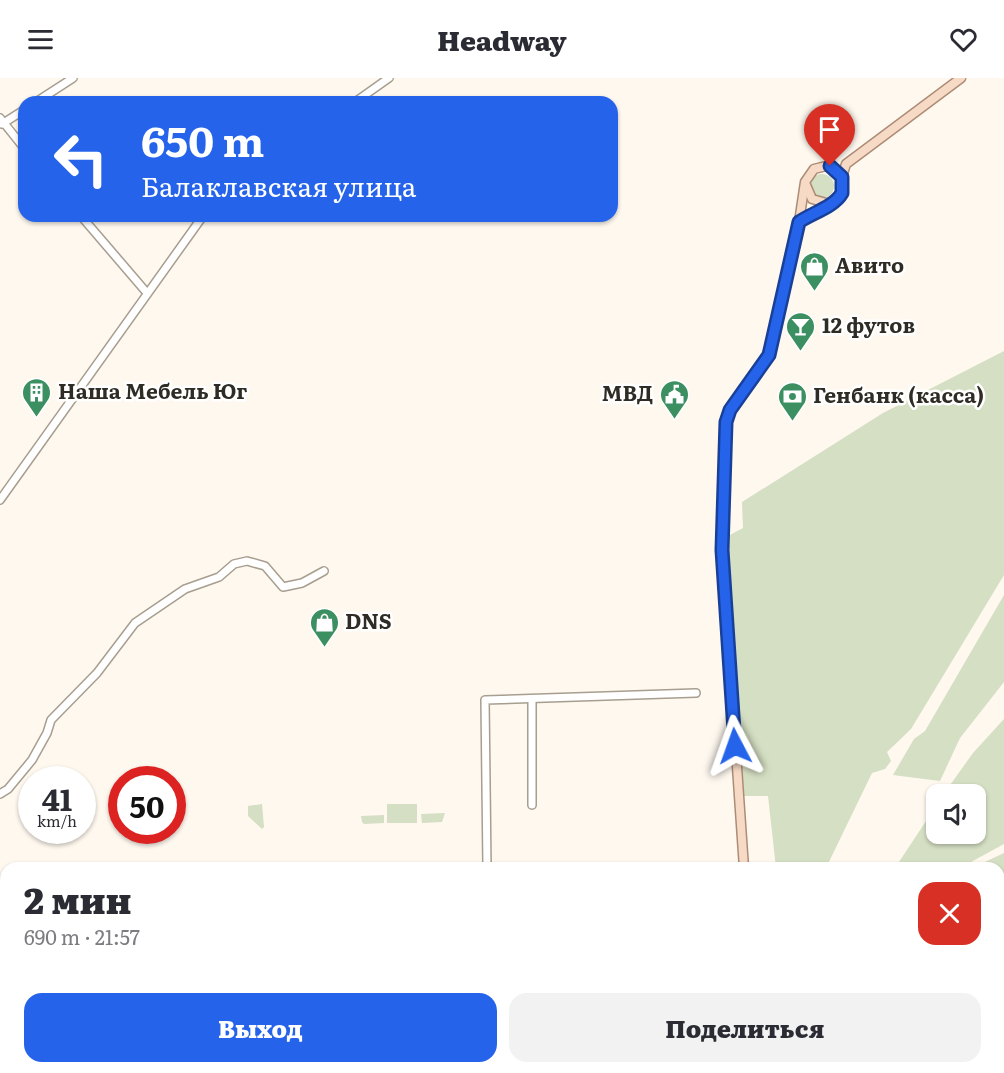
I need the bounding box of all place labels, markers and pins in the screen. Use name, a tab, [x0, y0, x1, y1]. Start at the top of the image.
pin	[804, 104, 855, 166]
place label: Авито	[835, 248, 904, 279]
shop icon: Авито	[798, 250, 830, 292]
place label: 12 футов	[822, 308, 915, 339]
bar icon: 12 футов	[785, 310, 817, 352]
place label: Наша Мебель Юг	[58, 374, 247, 405]
building icon: Наша Мебель Юг	[21, 376, 53, 418]
place label: МВД	[602, 376, 653, 407]
public building icon: МВД	[658, 378, 690, 420]
place label: Генбанк (касса)	[813, 378, 984, 409]
bank icon: Генбанк (касса)	[776, 380, 808, 422]
place label: DNS	[345, 604, 392, 635]
shop icon: DNS	[308, 606, 340, 648]

